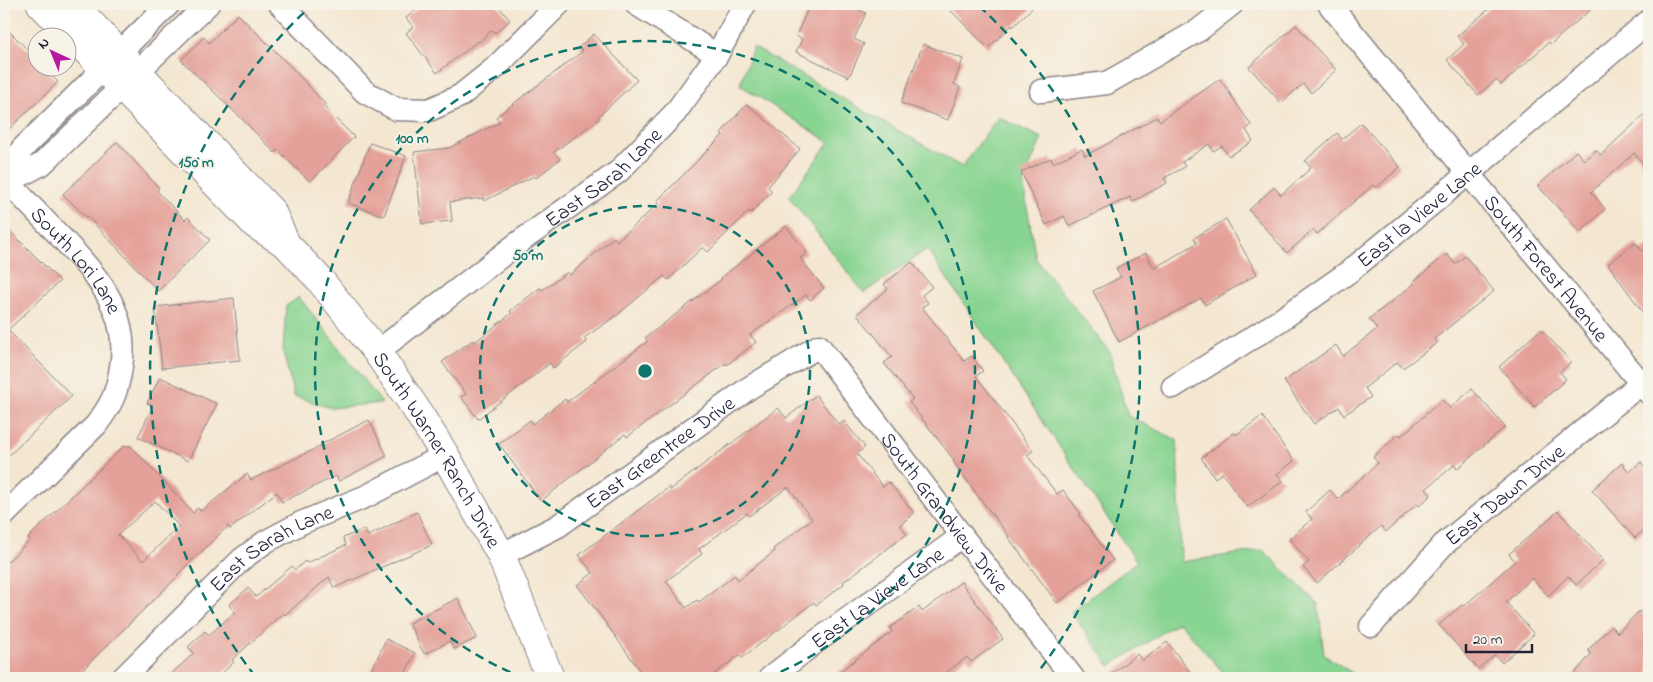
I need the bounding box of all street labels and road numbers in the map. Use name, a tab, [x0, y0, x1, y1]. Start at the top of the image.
street label: East Sarah Lane	[540, 121, 670, 236]
street label: East la Vieve Lane	[1351, 155, 1490, 276]
street label: South Forest Avenue	[1475, 189, 1615, 350]
street label: South Lori Lane	[22, 201, 128, 320]
street label: South Warner Ranch Drive	[364, 346, 508, 555]
street label: East Greentree Drive	[581, 389, 743, 518]
street label: South Grandview Drive	[872, 427, 1015, 601]
street label: East Dawn Drive	[1439, 438, 1573, 554]
street label: East Sarah Lane	[204, 498, 339, 600]
street label: East La Vieve Lane	[806, 540, 951, 658]

